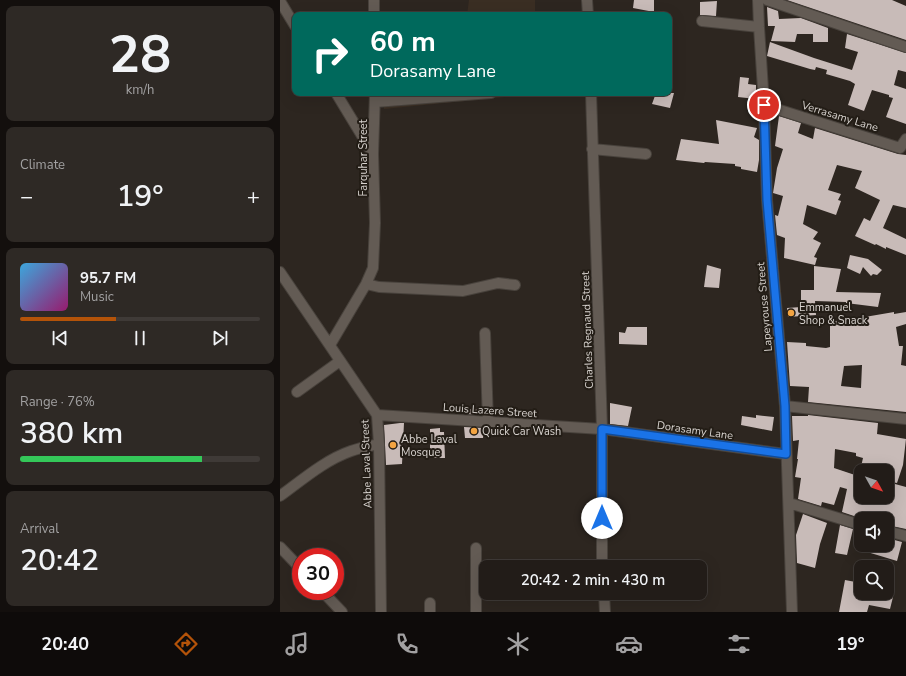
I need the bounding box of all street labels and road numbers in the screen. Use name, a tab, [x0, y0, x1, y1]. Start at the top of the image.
street label: Verrasamy Lane	[799, 97, 880, 135]
street label: Farquhar Street	[356, 119, 371, 196]
street label: Lapeyrouse Street	[753, 261, 776, 352]
street label: Charles Regnaud Street	[578, 271, 597, 389]
street label: Louis Lazere Street	[443, 400, 538, 421]
street label: Dorasamy Lane	[656, 418, 734, 443]
street label: Abbe Laval Street	[357, 419, 376, 509]

